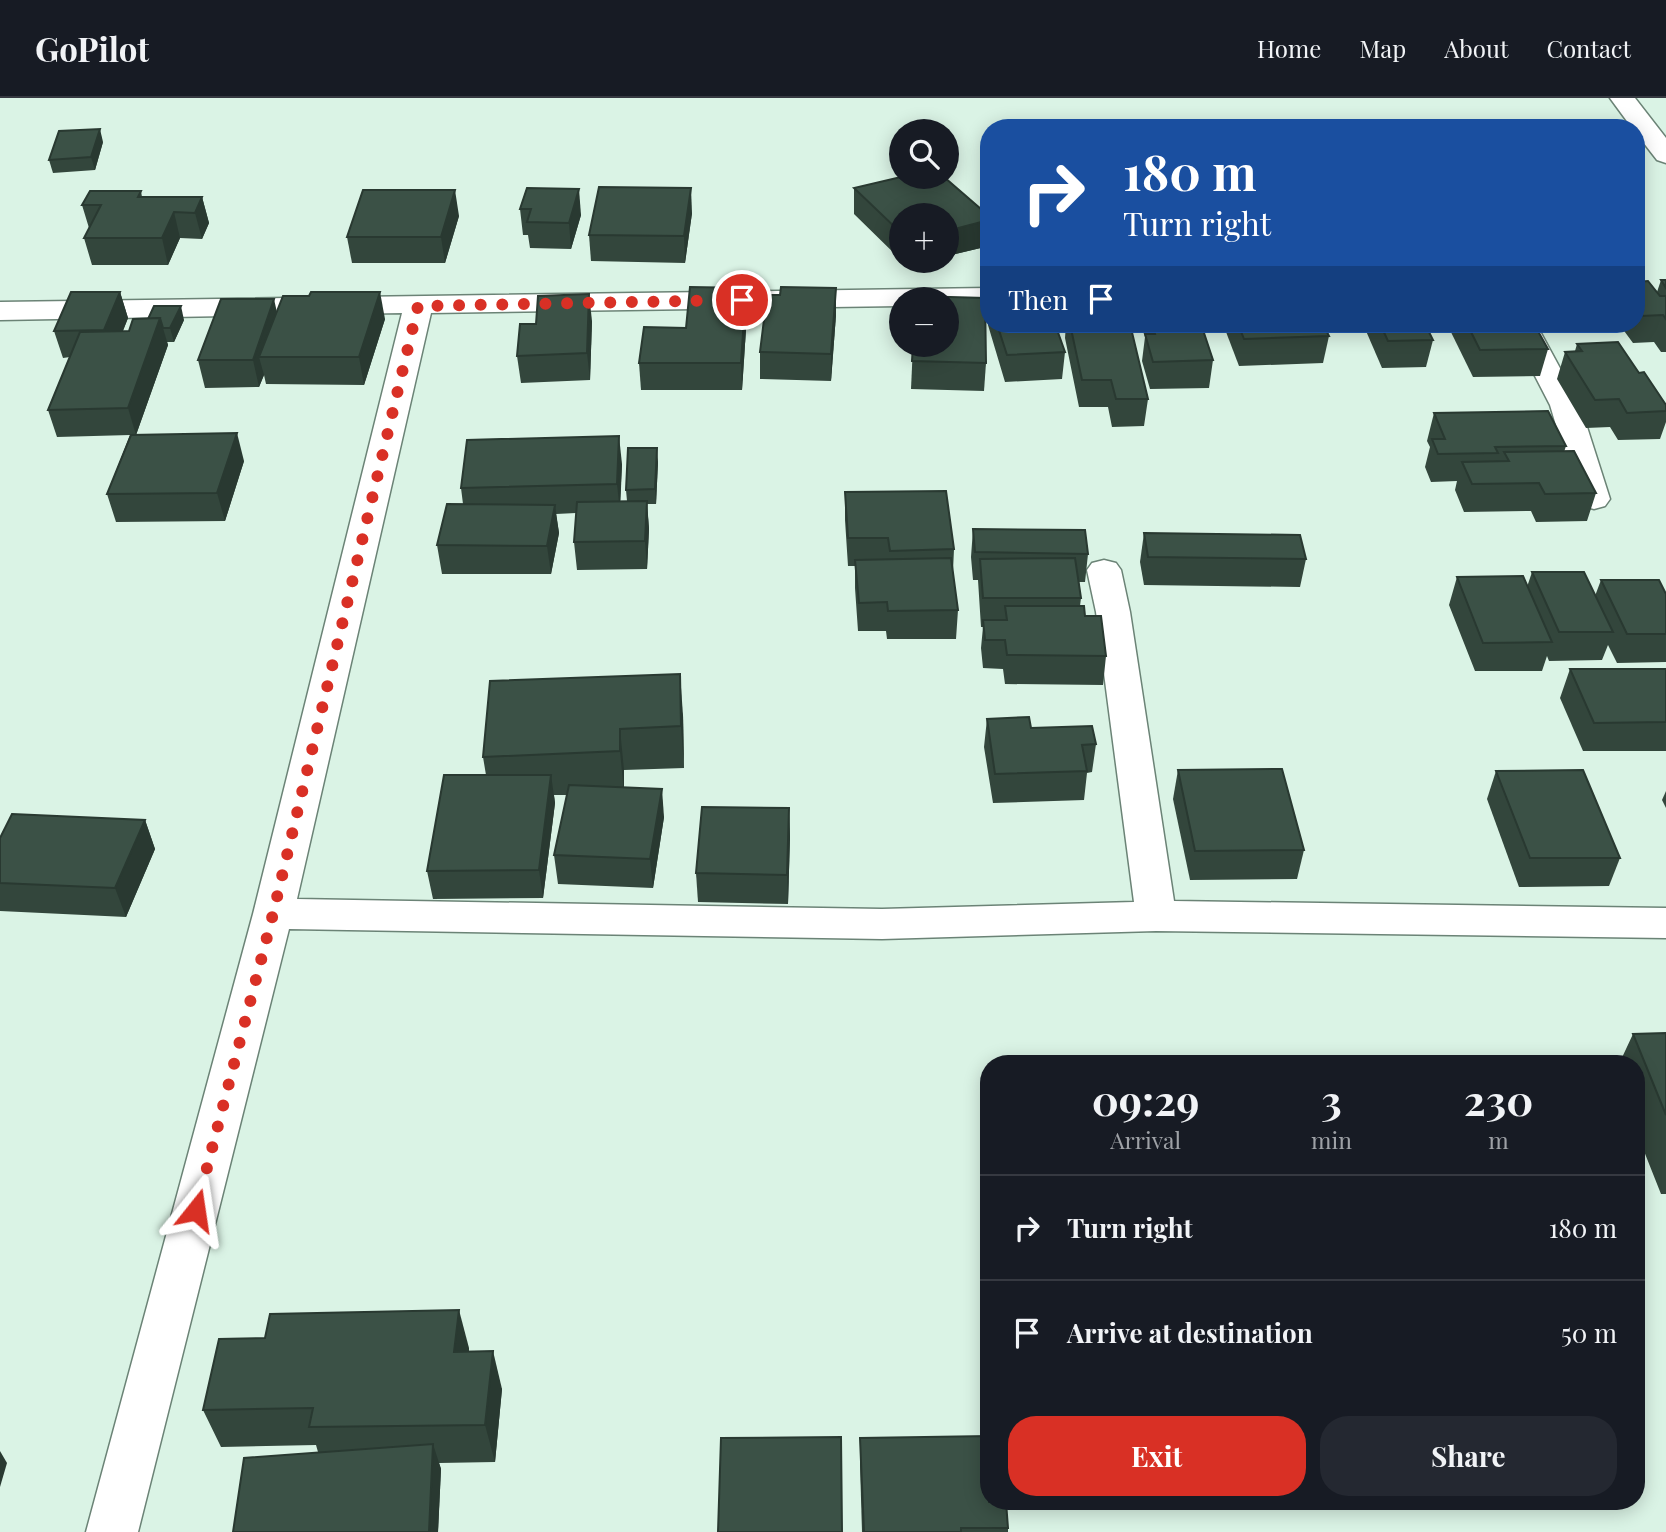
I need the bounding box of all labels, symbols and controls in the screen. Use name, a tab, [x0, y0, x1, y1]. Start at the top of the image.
text: GoPilot	[35, 26, 149, 70]
text: Home	[1257, 32, 1321, 64]
text: Map	[1359, 32, 1406, 64]
text: About	[1444, 32, 1508, 64]
text: Contact	[1546, 32, 1631, 64]
map controls	[889, 119, 959, 357]
button: search	[889, 119, 959, 189]
text: 180 m	[1123, 138, 1257, 203]
icon: right	[1008, 147, 1099, 238]
text: Turn right	[1123, 201, 1271, 244]
button: +	[889, 203, 959, 273]
pin	[712, 270, 772, 330]
icon: arrive	[1082, 280, 1120, 318]
icon: arrive	[723, 281, 761, 319]
text: Then	[1008, 282, 1068, 317]
button: −	[889, 287, 959, 357]
text: 09:29	[1092, 1071, 1199, 1127]
text: 3	[1321, 1071, 1342, 1127]
text: 230	[1464, 1071, 1533, 1127]
text: Arrival	[1110, 1124, 1181, 1155]
text: min	[1311, 1124, 1352, 1155]
text: m	[1488, 1124, 1509, 1155]
position arrow	[159, 1173, 233, 1247]
icon: right	[1008, 1209, 1046, 1247]
text: Turn right	[1067, 1210, 1193, 1245]
text: 180 m	[1549, 1210, 1617, 1245]
icon: arrive	[1008, 1314, 1046, 1352]
text: Arrive at destination	[1067, 1315, 1313, 1350]
text: 50 m	[1561, 1315, 1617, 1350]
button: Exit	[1008, 1416, 1306, 1496]
button: Share	[1320, 1416, 1617, 1496]

